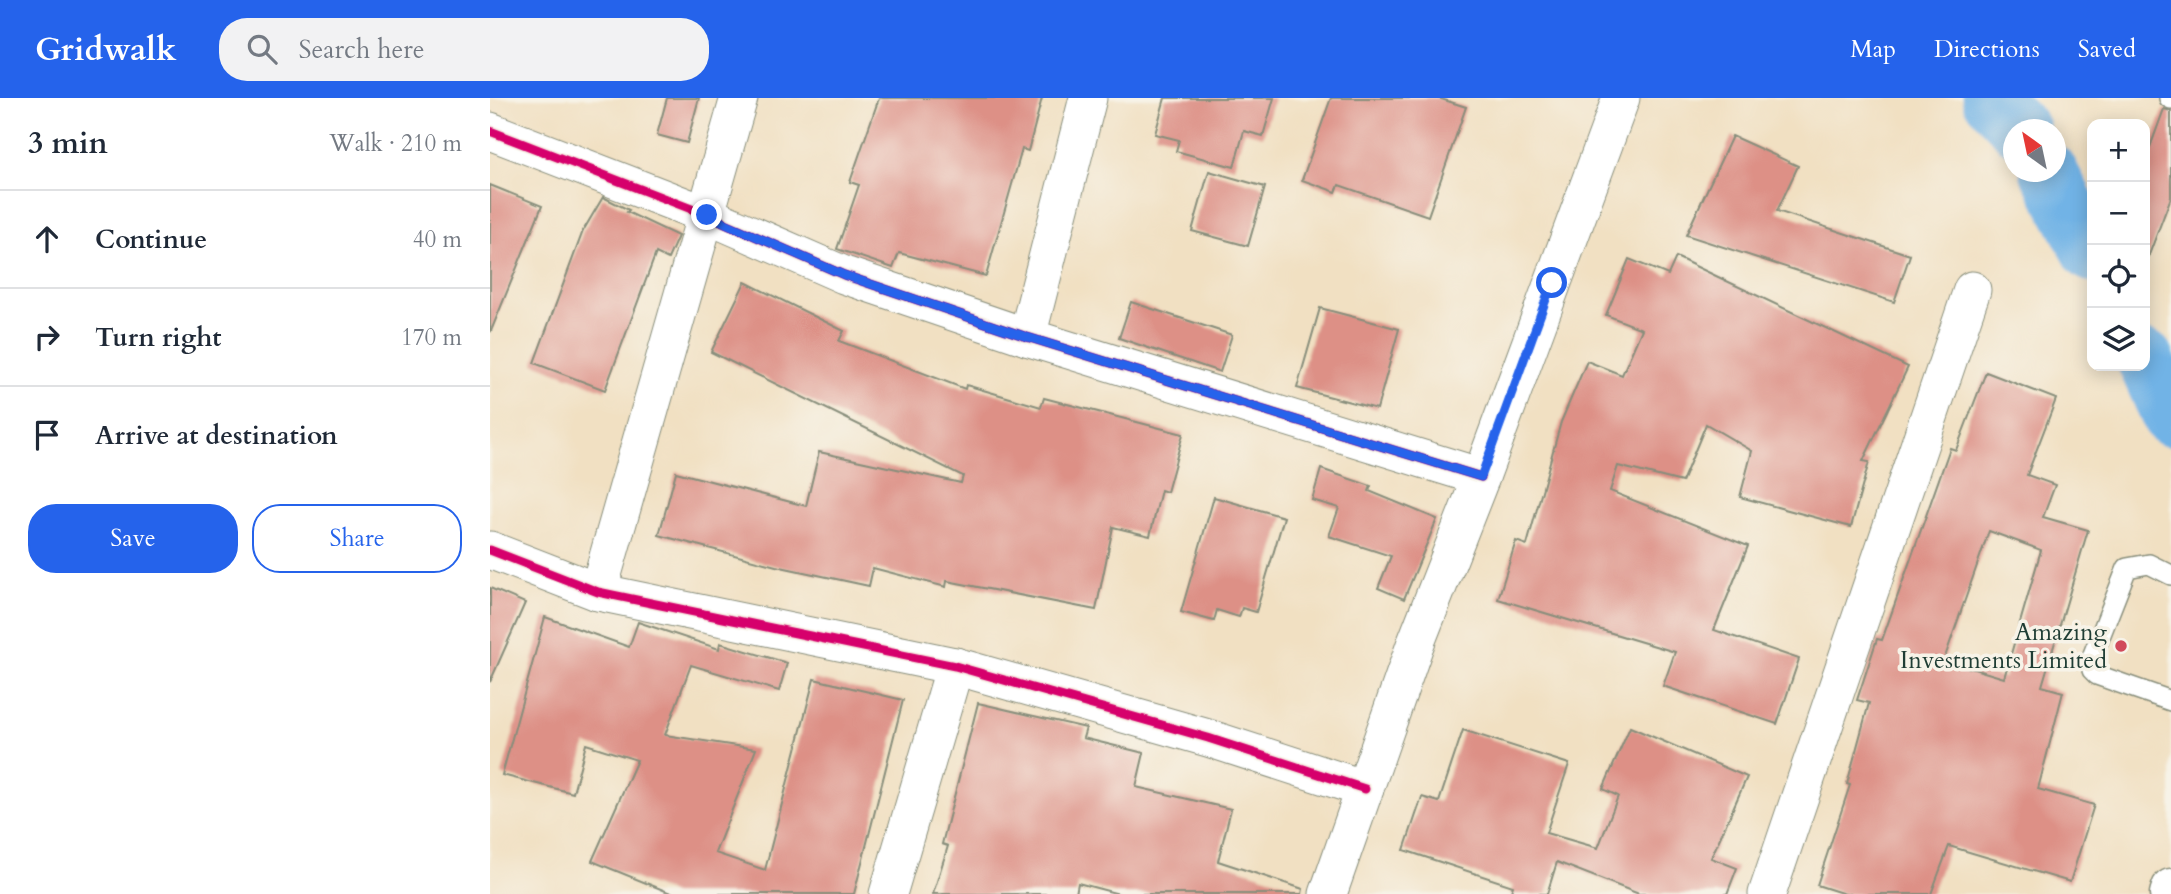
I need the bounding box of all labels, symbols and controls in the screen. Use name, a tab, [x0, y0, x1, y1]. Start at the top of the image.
search box	[219, 18, 709, 81]
text: Gridwalk	[35, 27, 177, 72]
icon: search	[243, 30, 281, 68]
text: Search here	[299, 32, 425, 67]
text: Map	[1850, 33, 1896, 66]
text: Directions	[1934, 33, 2040, 66]
text: Saved	[2078, 33, 2136, 66]
north arrow	[2003, 119, 2066, 182]
map controls	[2087, 119, 2150, 371]
button: +	[2087, 119, 2150, 182]
text: 3 min	[28, 123, 108, 164]
text: Walk · 210 m	[329, 128, 462, 159]
button: −	[2087, 182, 2150, 245]
route end	[691, 199, 722, 230]
icon: ahead	[28, 220, 66, 258]
text: Continue	[95, 222, 207, 257]
text: 40 m	[413, 224, 462, 255]
button: locate	[2087, 245, 2150, 308]
route start	[1536, 267, 1567, 298]
button: layers	[2087, 308, 2150, 371]
icon: right	[28, 318, 66, 356]
text: Turn right	[95, 320, 222, 355]
text: 170 m	[401, 322, 462, 353]
icon: arrive	[28, 416, 66, 454]
text: Arrive at destination	[95, 418, 338, 453]
button: Save	[28, 504, 238, 573]
button: Share	[252, 504, 462, 573]
place label: Amazing Investments Limited	[1900, 616, 2108, 677]
marker: Amazing Investments Limited	[2113, 638, 2129, 654]

